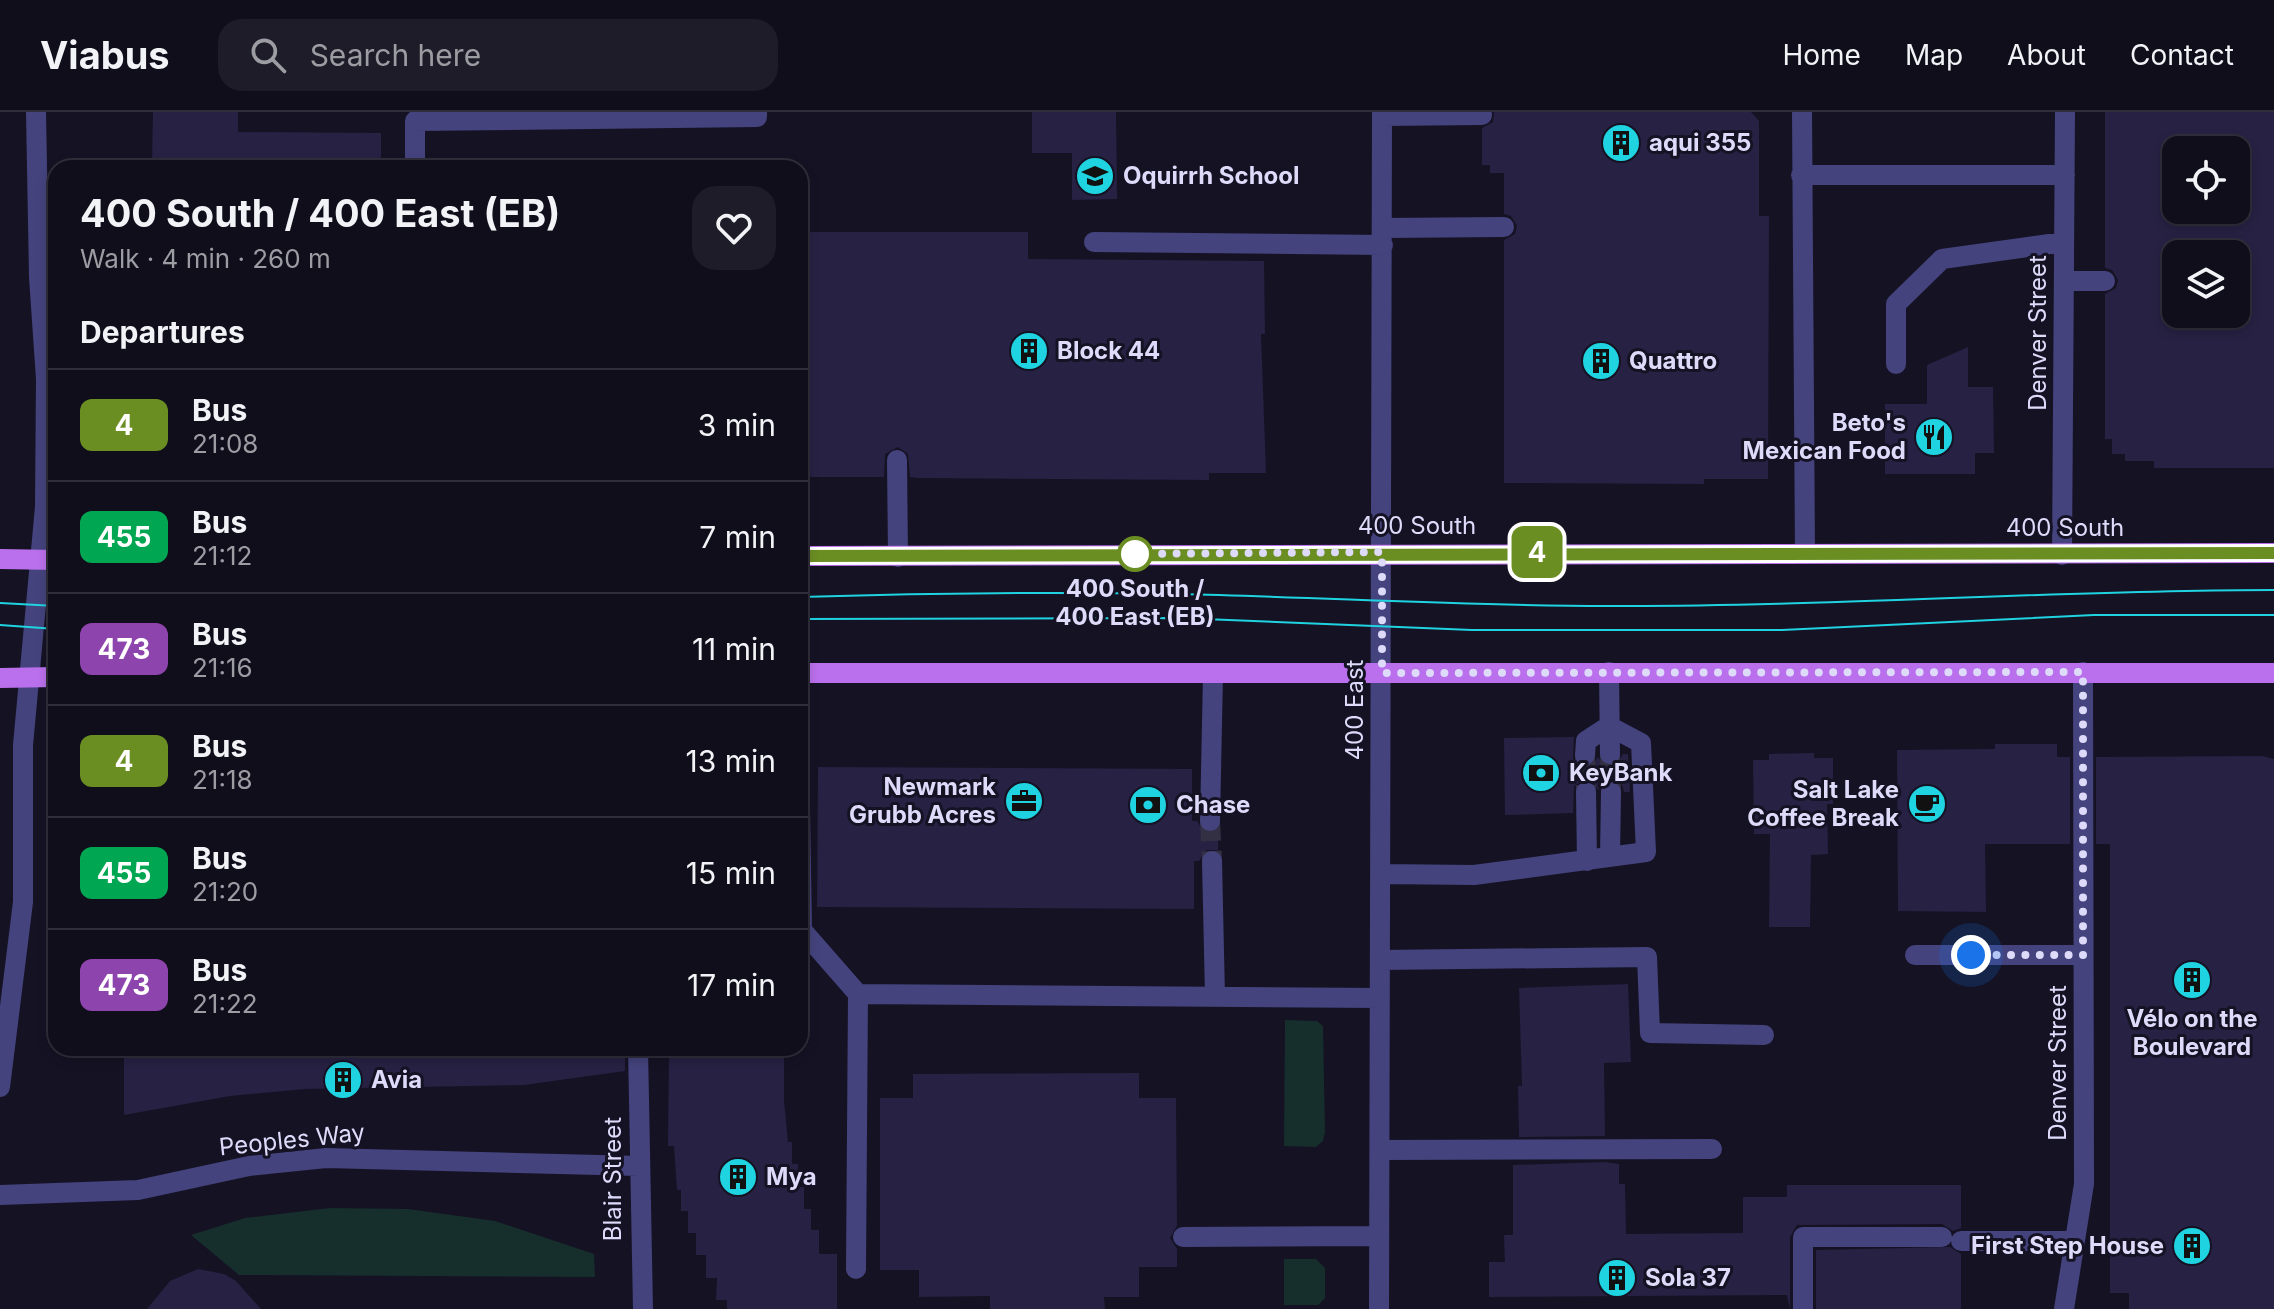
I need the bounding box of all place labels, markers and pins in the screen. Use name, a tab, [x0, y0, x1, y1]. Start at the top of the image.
building icon: aqui 355	[1600, 122, 1642, 164]
place label: aqui 355	[1649, 128, 1751, 157]
school or university icon: Oquirrh School	[1074, 155, 1116, 197]
place label: Oquirrh School	[1123, 161, 1300, 190]
building icon: Block 44	[1008, 330, 1050, 372]
place label: Block 44	[1057, 336, 1160, 365]
building icon: Quattro	[1580, 340, 1622, 382]
place label: Quattro	[1629, 346, 1717, 375]
place label: Beto's Mexican Food	[1743, 408, 1906, 465]
restaurant icon: Beto's Mexican Food	[1913, 416, 1955, 458]
marker: 400 South / 400 East (EB)	[1118, 537, 1152, 571]
place label: 400 South / 400 East (EB)	[1055, 574, 1215, 631]
bank icon: KeyBank	[1520, 752, 1562, 794]
place label: KeyBank	[1569, 758, 1672, 787]
place label: Newmark Grubb Acres	[849, 772, 996, 829]
place label: Salt Lake Coffee Break	[1747, 775, 1899, 832]
office icon: Newmark Grubb Acres	[1003, 780, 1045, 822]
cafe icon: Salt Lake Coffee Break	[1906, 783, 1948, 825]
bank icon: Chase	[1127, 784, 1169, 826]
place label: Chase	[1176, 790, 1250, 819]
building icon: Vélo on the Boulevard	[2171, 959, 2213, 1001]
place label: Vélo on the Boulevard	[2126, 1004, 2258, 1061]
building icon: Avia	[322, 1059, 364, 1101]
place label: Avia	[371, 1065, 422, 1094]
building icon: Mya	[717, 1156, 759, 1198]
place label: Mya	[766, 1162, 817, 1191]
building icon: First Step House	[2171, 1225, 2213, 1267]
place label: First Step House	[1971, 1231, 2164, 1260]
building icon: Sola 37	[1596, 1257, 1638, 1299]
place label: Sola 37	[1645, 1263, 1731, 1292]

